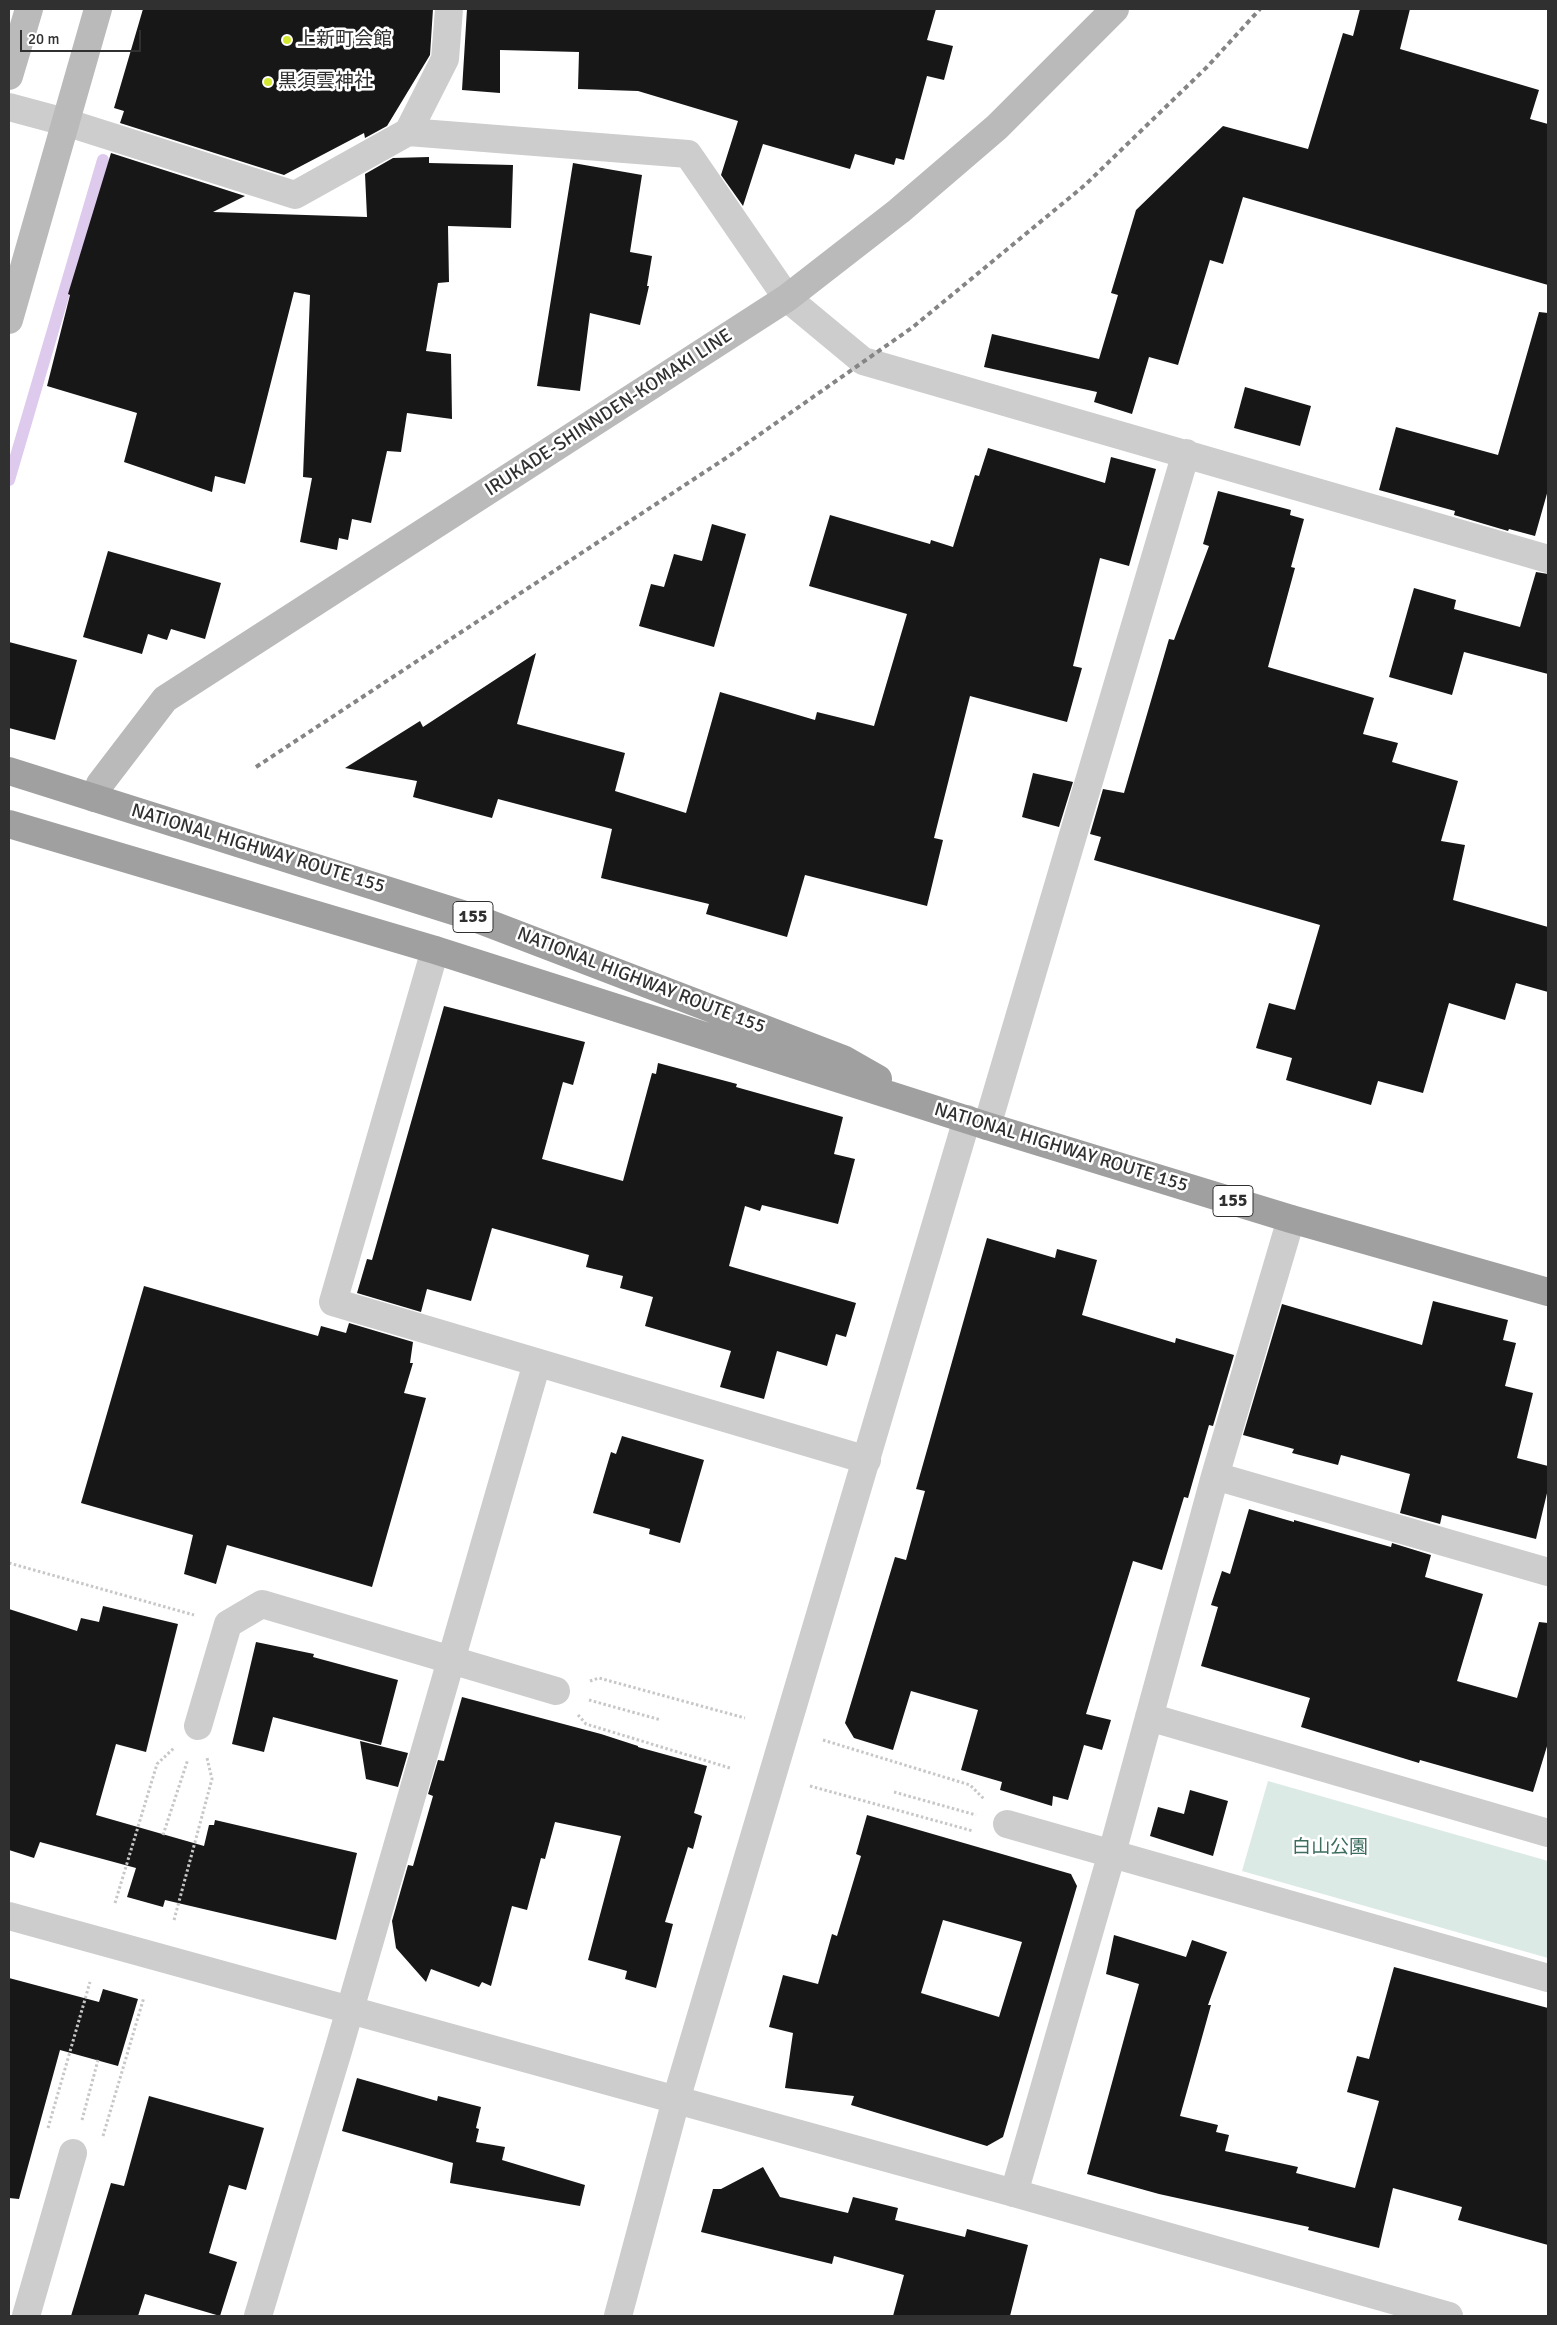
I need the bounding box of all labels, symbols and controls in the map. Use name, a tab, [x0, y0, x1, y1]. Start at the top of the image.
scale bar	[22, 20, 144, 52]
place label: 上新町会館	[297, 29, 392, 51]
text: 20 m	[28, 30, 59, 48]
marker: 上新町会館	[281, 34, 293, 46]
place label: 黒須雲神社	[278, 71, 373, 93]
marker: 黒須雲神社	[262, 76, 274, 88]
street label: IRUKADE-SHINNDEN-KOMAKI LINE	[481, 324, 737, 502]
street label: NATIONAL HIGHWAY ROUTE 155	[128, 799, 388, 899]
road number: 155	[453, 902, 493, 932]
street label: NATIONAL HIGHWAY ROUTE 155	[514, 923, 768, 1039]
street label: NATIONAL HIGHWAY ROUTE 155	[931, 1098, 1191, 1198]
road number: 155	[1213, 1186, 1253, 1216]
park label: 白山公園	[1292, 1837, 1368, 1859]

